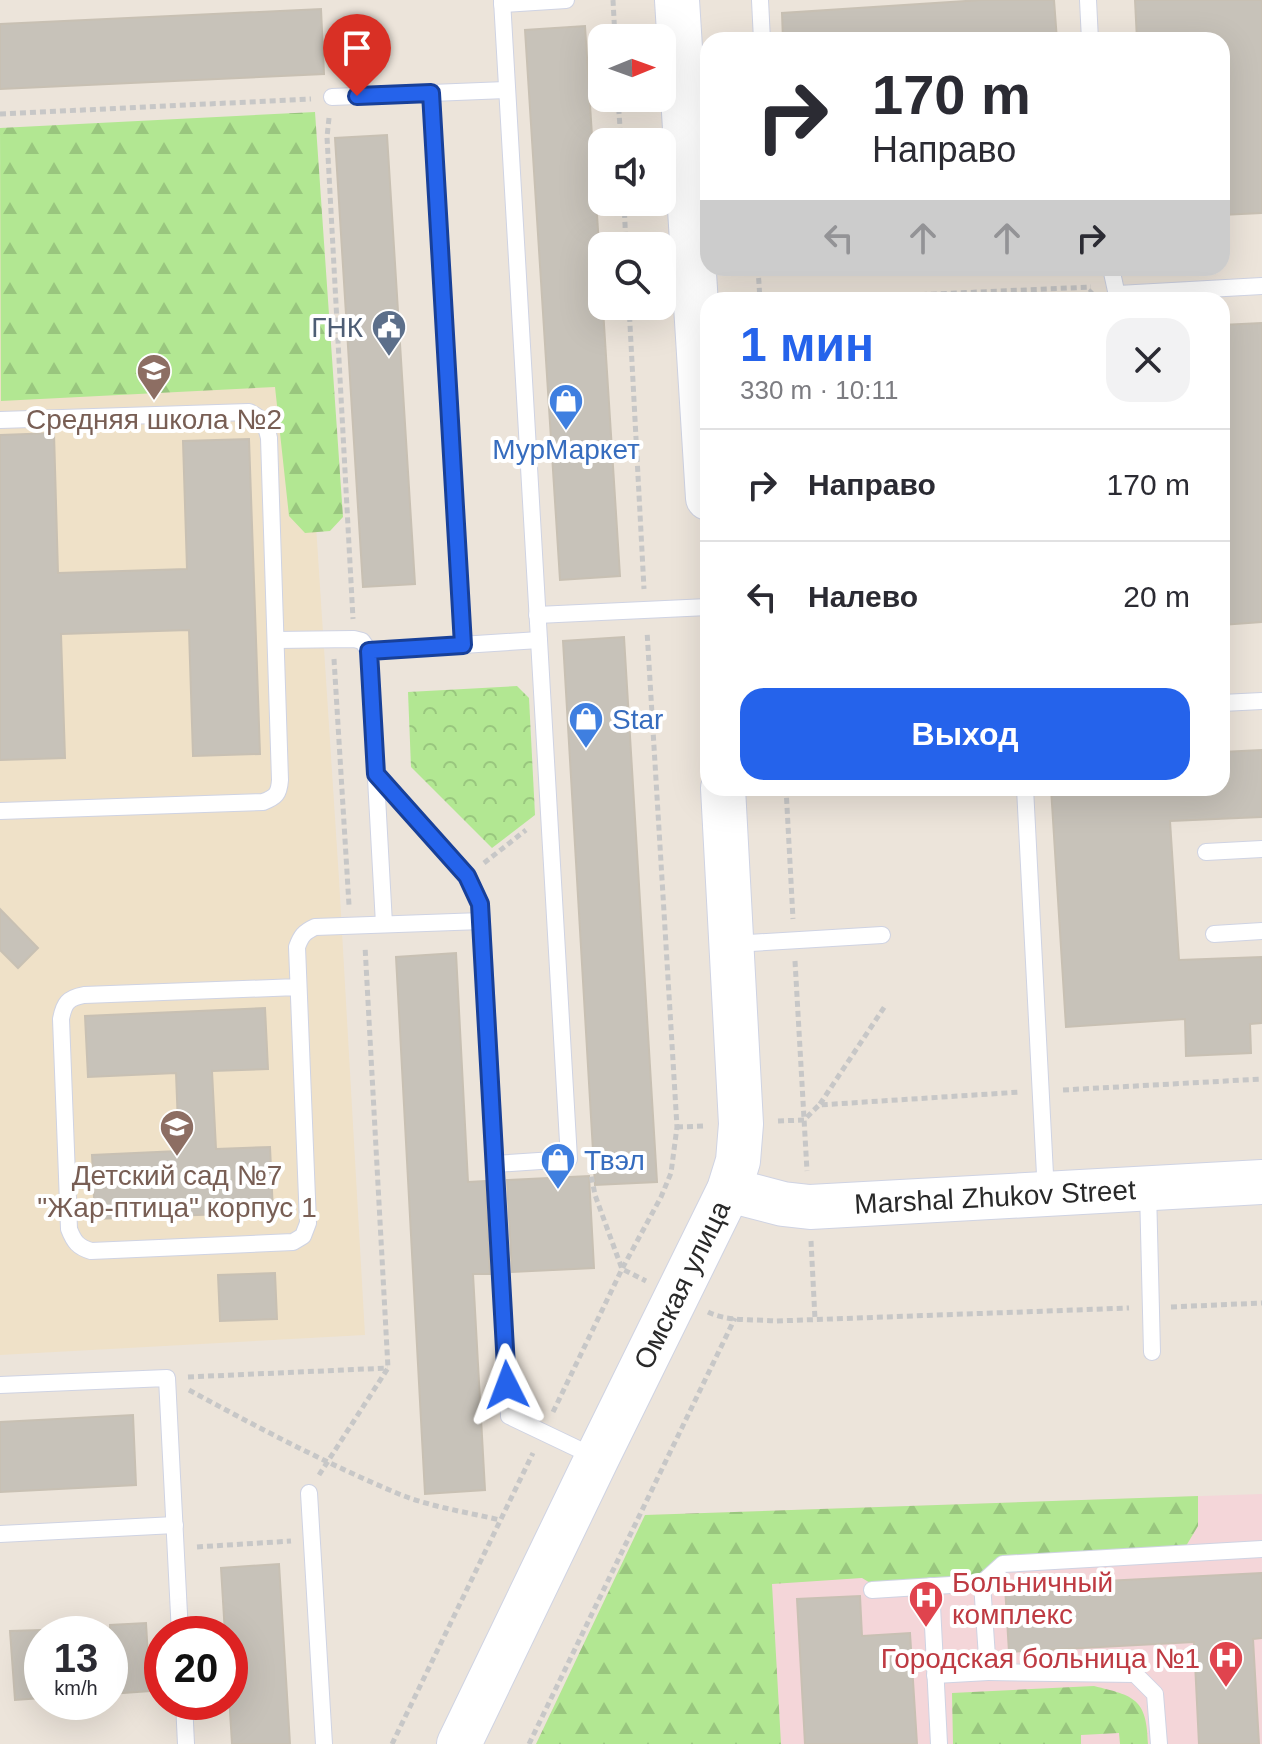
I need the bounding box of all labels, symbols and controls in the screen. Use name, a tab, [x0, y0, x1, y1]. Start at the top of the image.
pin	[323, 14.0, 391, 96]
north arrow	[588, 24, 676, 112]
map controls	[588, 24, 676, 320]
icon: arrive	[335, 26, 379, 70]
text: 170 m	[872, 63, 1031, 126]
icon: right	[740, 64, 844, 168]
button: sound	[588, 128, 676, 216]
text: Направо	[872, 129, 1016, 170]
icon: left	[817, 216, 861, 260]
icon: ahead	[901, 216, 945, 260]
icon: ahead	[985, 216, 1029, 260]
icon: right	[1069, 216, 1113, 260]
button: search	[588, 232, 676, 320]
public building icon: ГНК	[370, 308, 408, 358]
place label: ГНК	[311, 312, 364, 343]
text: 1 мин	[740, 318, 874, 371]
button: close	[1106, 318, 1190, 402]
school or university icon: Средняя школа №2	[135, 352, 173, 402]
text: 330 m · 10:11	[740, 375, 899, 405]
shop icon: МурМаркет	[547, 382, 585, 432]
place label: Средняя школа №2	[26, 404, 282, 435]
place label: МурМаркет	[492, 434, 640, 465]
icon: right	[740, 463, 784, 507]
text: Направо	[808, 468, 936, 501]
text: 170 m	[1107, 468, 1190, 501]
icon: left	[740, 575, 784, 619]
text: Налево	[808, 580, 918, 613]
text: 20 m	[1123, 580, 1190, 613]
button: Выход	[740, 688, 1190, 780]
shop icon: Star	[567, 700, 605, 750]
place label: Star	[612, 704, 663, 735]
school or university icon: Детский сад №7 "Жар-птица" корпус 1	[158, 1108, 196, 1158]
shop icon: Твэл	[539, 1141, 577, 1191]
place label: Твэл	[584, 1145, 645, 1176]
place label: Детский сад №7 "Жар-птица" корпус 1	[37, 1160, 317, 1223]
street label: Marshal Zhukov Street	[854, 1174, 1137, 1220]
street label: Омская улица	[628, 1195, 736, 1374]
position arrow	[465, 1343, 549, 1427]
place label: Больничный комплекс	[952, 1567, 1113, 1630]
hospital icon: Больничный комплекс	[907, 1579, 945, 1629]
speed limit sign: 20	[144, 1616, 248, 1720]
text: 13	[54, 1636, 98, 1680]
hospital icon: Городская больница №1	[1207, 1639, 1245, 1689]
place label: Городская больница №1	[881, 1643, 1200, 1674]
text: km/h	[54, 1677, 98, 1699]

